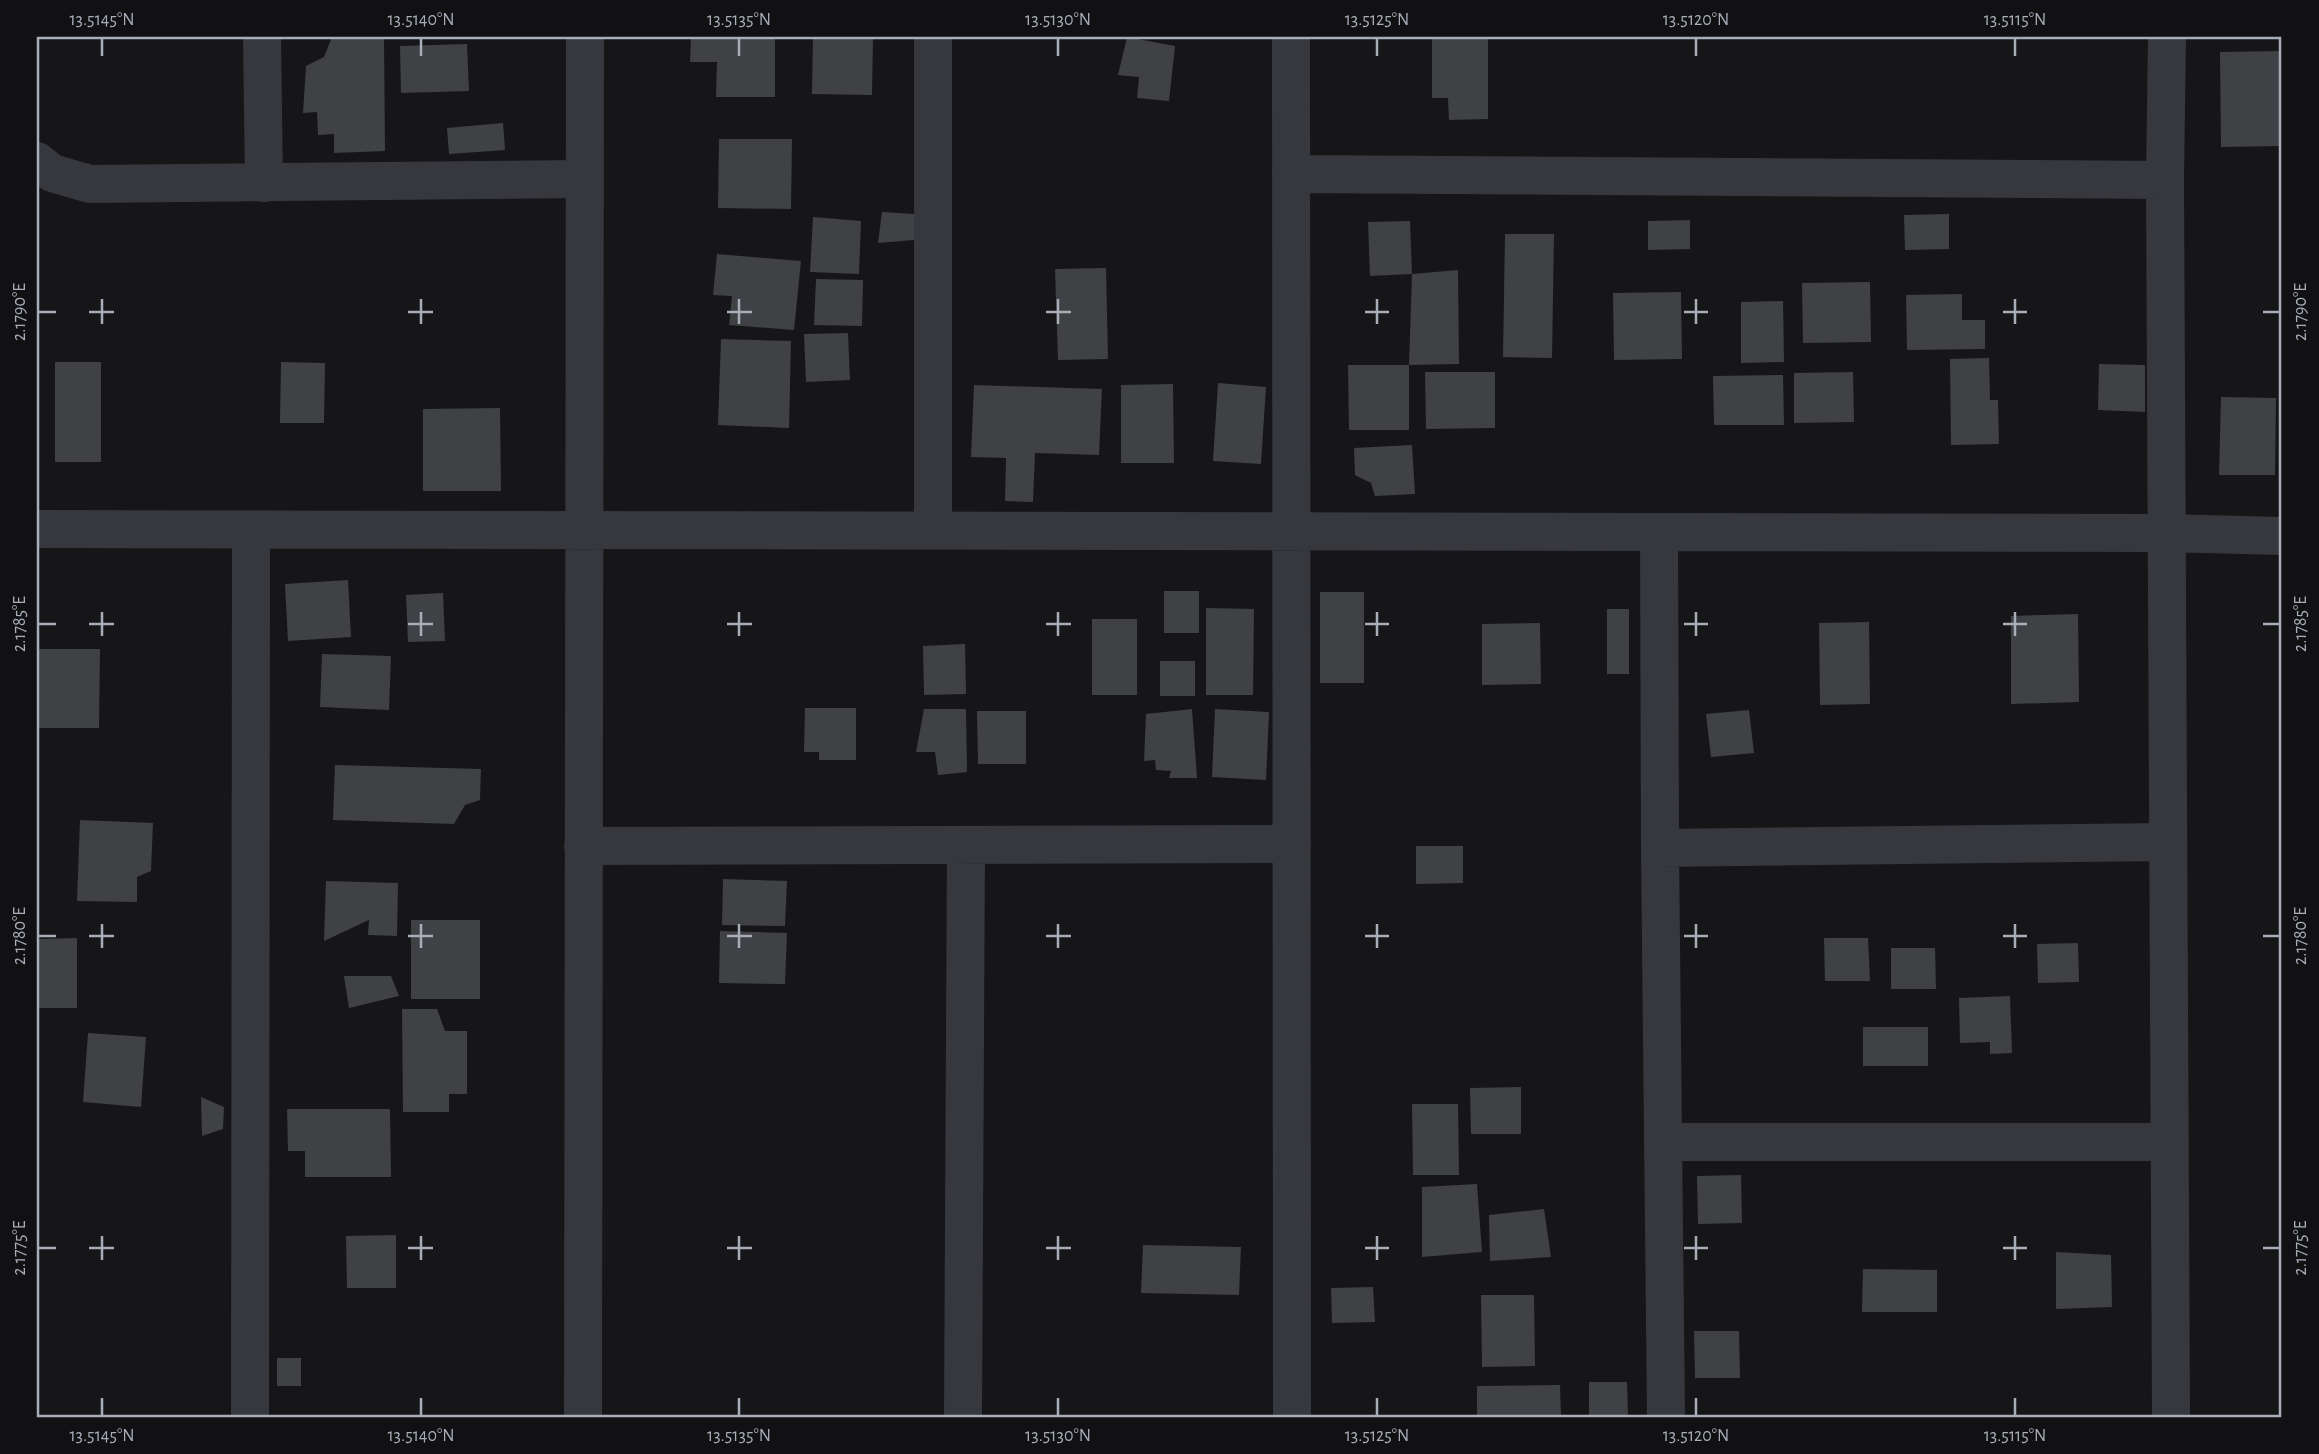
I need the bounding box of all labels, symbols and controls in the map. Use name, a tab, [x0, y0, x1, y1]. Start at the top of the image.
text: 13.5145°N	[69, 11, 135, 29]
text: 13.5140°N	[387, 11, 455, 29]
text: 13.5135°N	[707, 11, 771, 29]
text: 13.5130°N	[1025, 11, 1091, 29]
text: 13.5125°N	[1345, 11, 1409, 29]
text: 13.5120°N	[1663, 11, 1729, 29]
text: 13.5115°N	[1984, 11, 2046, 29]
text: 2.1790°E	[11, 283, 29, 341]
text: 2.1790°E	[2292, 283, 2310, 341]
text: 2.1785°E	[11, 596, 29, 652]
text: 2.1785°E	[2292, 596, 2310, 652]
text: 2.1780°E	[11, 907, 29, 965]
text: 2.1780°E	[2292, 907, 2310, 965]
text: 2.1775°E	[11, 1220, 29, 1276]
text: 2.1775°E	[2292, 1220, 2310, 1276]
text: 13.5145°N	[69, 1427, 135, 1445]
text: 13.5140°N	[387, 1427, 455, 1445]
text: 13.5135°N	[707, 1427, 771, 1445]
text: 13.5130°N	[1025, 1427, 1091, 1445]
text: 13.5125°N	[1345, 1427, 1409, 1445]
text: 13.5120°N	[1663, 1427, 1729, 1445]
text: 13.5115°N	[1984, 1427, 2046, 1445]

